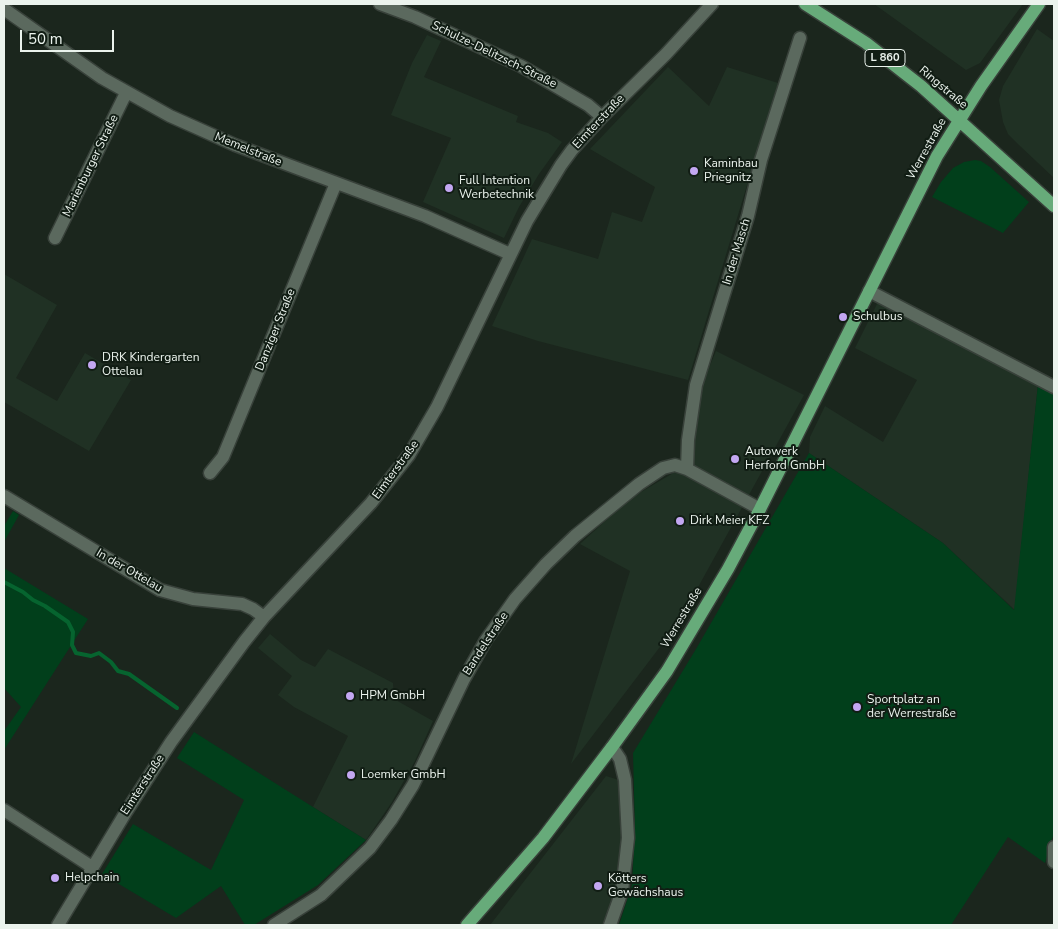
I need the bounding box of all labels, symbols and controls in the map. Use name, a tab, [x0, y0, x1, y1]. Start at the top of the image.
street label: Schulze-Delitzsch-Straße	[429, 18, 559, 92]
scale bar	[22, 20, 116, 52]
text: 50 m	[28, 29, 63, 49]
road number: L 860	[865, 49, 905, 66]
street label: Ringstraße	[916, 64, 970, 112]
street label: Eimterstraße	[570, 92, 628, 152]
street label: Marienburger Straße	[60, 113, 122, 219]
street label: Werrestraße	[904, 116, 950, 182]
street label: Memelstraße	[212, 130, 284, 170]
place label: Kaminbau Priegnitz	[704, 157, 758, 185]
marker: Kaminbau Priegnitz	[688, 165, 700, 177]
place label: Full Intention Werbetechnik	[459, 174, 534, 202]
marker: Full Intention Werbetechnik	[443, 182, 455, 194]
street label: In der Masch	[720, 217, 754, 287]
street label: Danziger Straße	[253, 287, 299, 373]
place label: Schulbus	[853, 310, 903, 324]
marker: Schulbus	[837, 311, 849, 323]
place label: DRK Kindergarten Ottelau	[102, 351, 200, 379]
marker: DRK Kindergarten Ottelau	[86, 359, 98, 371]
street label: Eimterstraße	[370, 438, 422, 502]
place label: Autowerk Herford GmbH	[745, 445, 825, 473]
marker: Autowerk Herford GmbH	[729, 453, 741, 465]
place label: Dirk Meier KFZ	[690, 514, 769, 528]
marker: Dirk Meier KFZ	[674, 515, 686, 527]
street label: In der Ottelau	[93, 546, 165, 596]
street label: Werrestraße	[658, 585, 706, 651]
street label: Bandelstraße	[460, 610, 512, 678]
place label: HPM GmbH	[360, 689, 425, 703]
marker: HPM GmbH	[344, 690, 356, 702]
place label: Sportplatz an der Werrestraße	[867, 693, 956, 721]
marker: Sportplatz an der Werrestraße	[851, 701, 863, 713]
street label: Eimterstraße	[118, 752, 168, 818]
place label: Loemker GmbH	[361, 768, 446, 782]
marker: Loemker GmbH	[345, 769, 357, 781]
place label: Helpchain	[65, 871, 119, 885]
marker: Helpchain	[49, 872, 61, 884]
place label: Kötters Gewächshaus	[608, 872, 683, 900]
marker: Kötters Gewächshaus	[592, 880, 604, 892]

